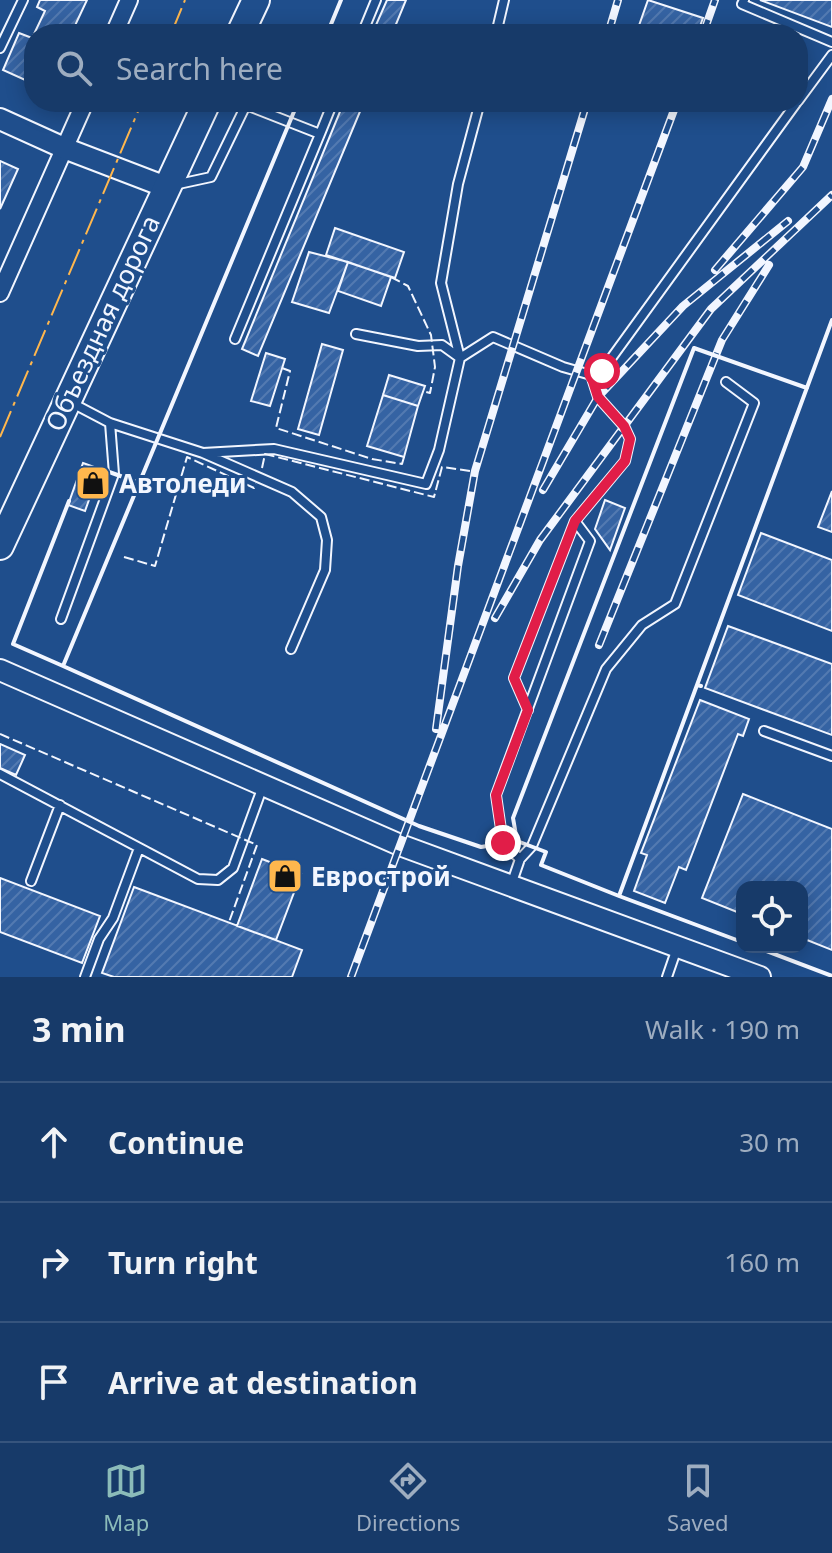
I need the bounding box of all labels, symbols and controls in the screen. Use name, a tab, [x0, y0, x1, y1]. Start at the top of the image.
search box	[24, 24, 808, 112]
icon: search	[52, 46, 96, 90]
text: Search here	[116, 48, 283, 89]
street label: Объездная дорога	[36, 209, 168, 437]
route start	[584, 353, 620, 389]
shop icon: Автоледи	[74, 464, 112, 502]
place label: Автоледи	[119, 465, 246, 501]
route end	[485, 825, 521, 861]
shop icon: Еврострой	[266, 857, 304, 895]
place label: Еврострой	[311, 858, 451, 894]
map controls	[736, 881, 808, 953]
button: locate	[736, 881, 808, 953]
text: 3 min	[32, 1006, 126, 1052]
text: Walk · 190 m	[645, 1011, 800, 1047]
icon: ahead	[32, 1120, 76, 1164]
text: Continue	[108, 1122, 244, 1163]
text: 30 m	[739, 1124, 800, 1160]
icon: right	[32, 1240, 76, 1284]
text: Turn right	[108, 1242, 258, 1283]
text: 160 m	[724, 1244, 800, 1280]
icon: arrive	[32, 1360, 76, 1404]
text: Arrive at destination	[108, 1362, 418, 1403]
tab: Map	[103, 1459, 149, 1537]
tab: Directions	[356, 1459, 460, 1537]
tab: Saved	[667, 1459, 729, 1537]

